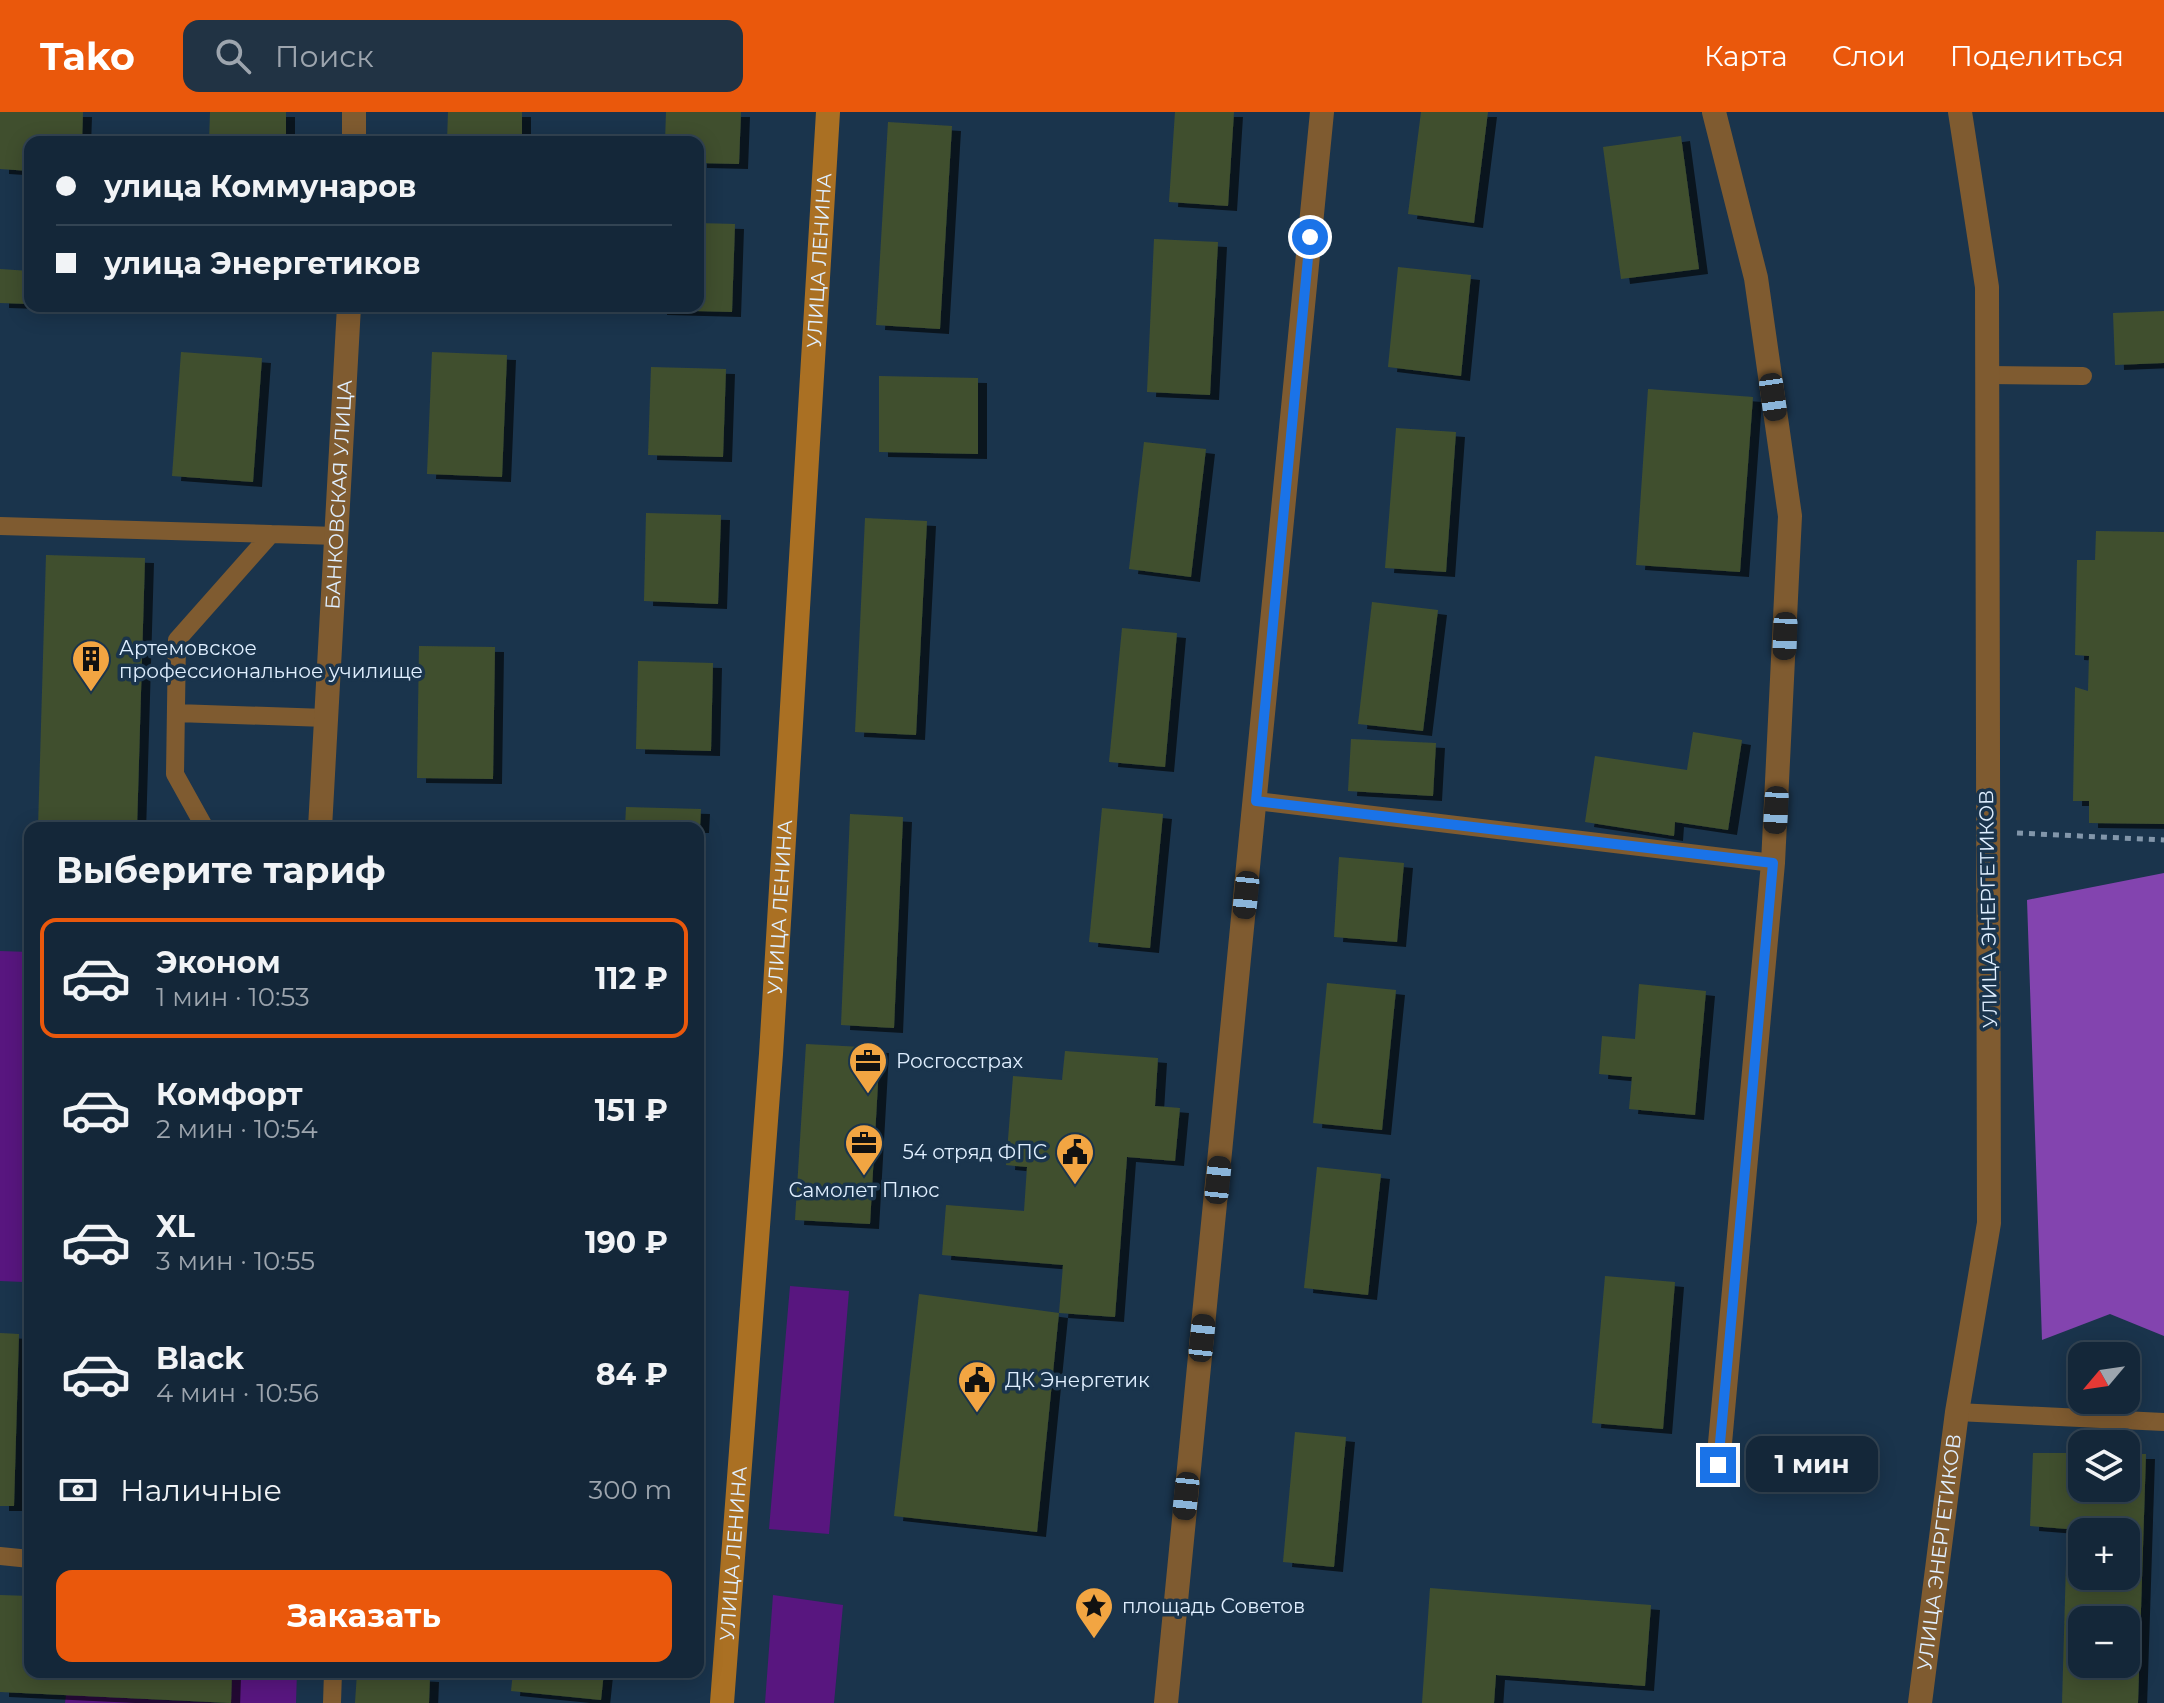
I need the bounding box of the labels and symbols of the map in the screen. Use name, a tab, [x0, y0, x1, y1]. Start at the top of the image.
street label: УЛИЦА ЛЕНИНА	[802, 172, 836, 348]
route start	[1292, 219, 1328, 255]
car	[1758, 372, 1788, 422]
street label: БАНКОВСКАЯ УЛИЦА	[320, 379, 357, 610]
car	[1772, 612, 1798, 660]
place label: Артемовское профессиональное училище	[119, 636, 423, 683]
building icon: Артемовское профессиональное училище	[70, 638, 112, 693]
car	[1763, 785, 1789, 835]
street label: УЛИЦА ЭНЕРГЕТИКОВ	[1974, 790, 2002, 1028]
street label: УЛИЦА ЛЕНИНА	[763, 819, 797, 995]
car	[1232, 870, 1260, 920]
office icon: Росгосстрах	[847, 1040, 889, 1095]
place label: Росгосстрах	[896, 1049, 1024, 1073]
office icon: Самолет Плюс	[843, 1122, 885, 1177]
public building icon: 54 отряд ФПС	[1054, 1131, 1096, 1186]
place label: 54 отряд ФПС	[903, 1140, 1047, 1164]
car	[1204, 1155, 1232, 1205]
place label: Самолет Плюс	[788, 1178, 940, 1202]
car	[1188, 1313, 1216, 1363]
north arrow	[2068, 1342, 2140, 1414]
public building icon: ДК Энергетик	[956, 1359, 998, 1414]
place label: ДК Энергетик	[1005, 1368, 1150, 1392]
street label: УЛИЦА ЭНЕРГЕТИКОВ	[1912, 1433, 1966, 1672]
callout: 1 мин	[1746, 1437, 1878, 1493]
route end	[1700, 1447, 1736, 1483]
street label: УЛИЦА ЛЕНИНА	[715, 1465, 752, 1642]
car	[1172, 1471, 1200, 1521]
place icon: площадь Советов	[1073, 1585, 1115, 1640]
place label: площадь Советов	[1122, 1594, 1305, 1618]

